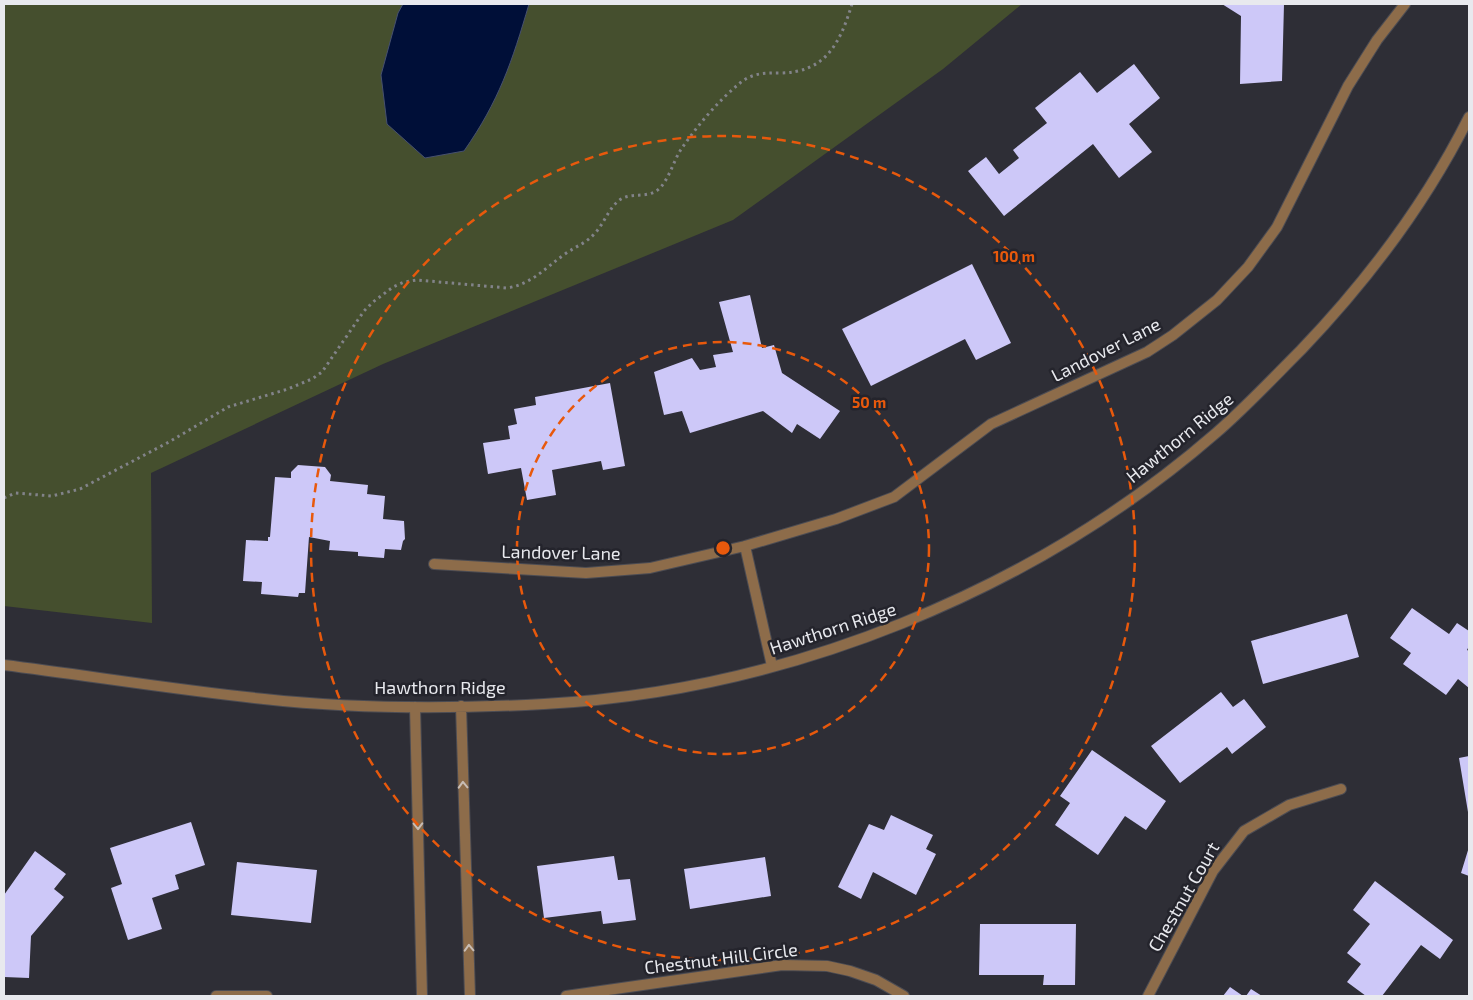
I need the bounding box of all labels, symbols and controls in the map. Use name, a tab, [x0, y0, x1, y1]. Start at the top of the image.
text: 100 m	[993, 247, 1035, 265]
street label: Landover Lane	[1047, 312, 1164, 386]
street label: Hawthorn Ridge	[1121, 387, 1237, 487]
text: 50 m	[852, 393, 886, 411]
centre of rings	[714, 539, 732, 557]
street label: Landover Lane	[501, 540, 621, 564]
street label: Hawthorn Ridge	[767, 597, 899, 659]
street label: Hawthorn Ridge	[374, 676, 506, 698]
one-way arrow	[458, 781, 469, 789]
one-way arrow	[412, 822, 423, 830]
street label: Chestnut Court	[1143, 838, 1223, 955]
street label: Chestnut Hill Circle	[643, 938, 799, 978]
one-way arrow	[463, 943, 474, 951]

